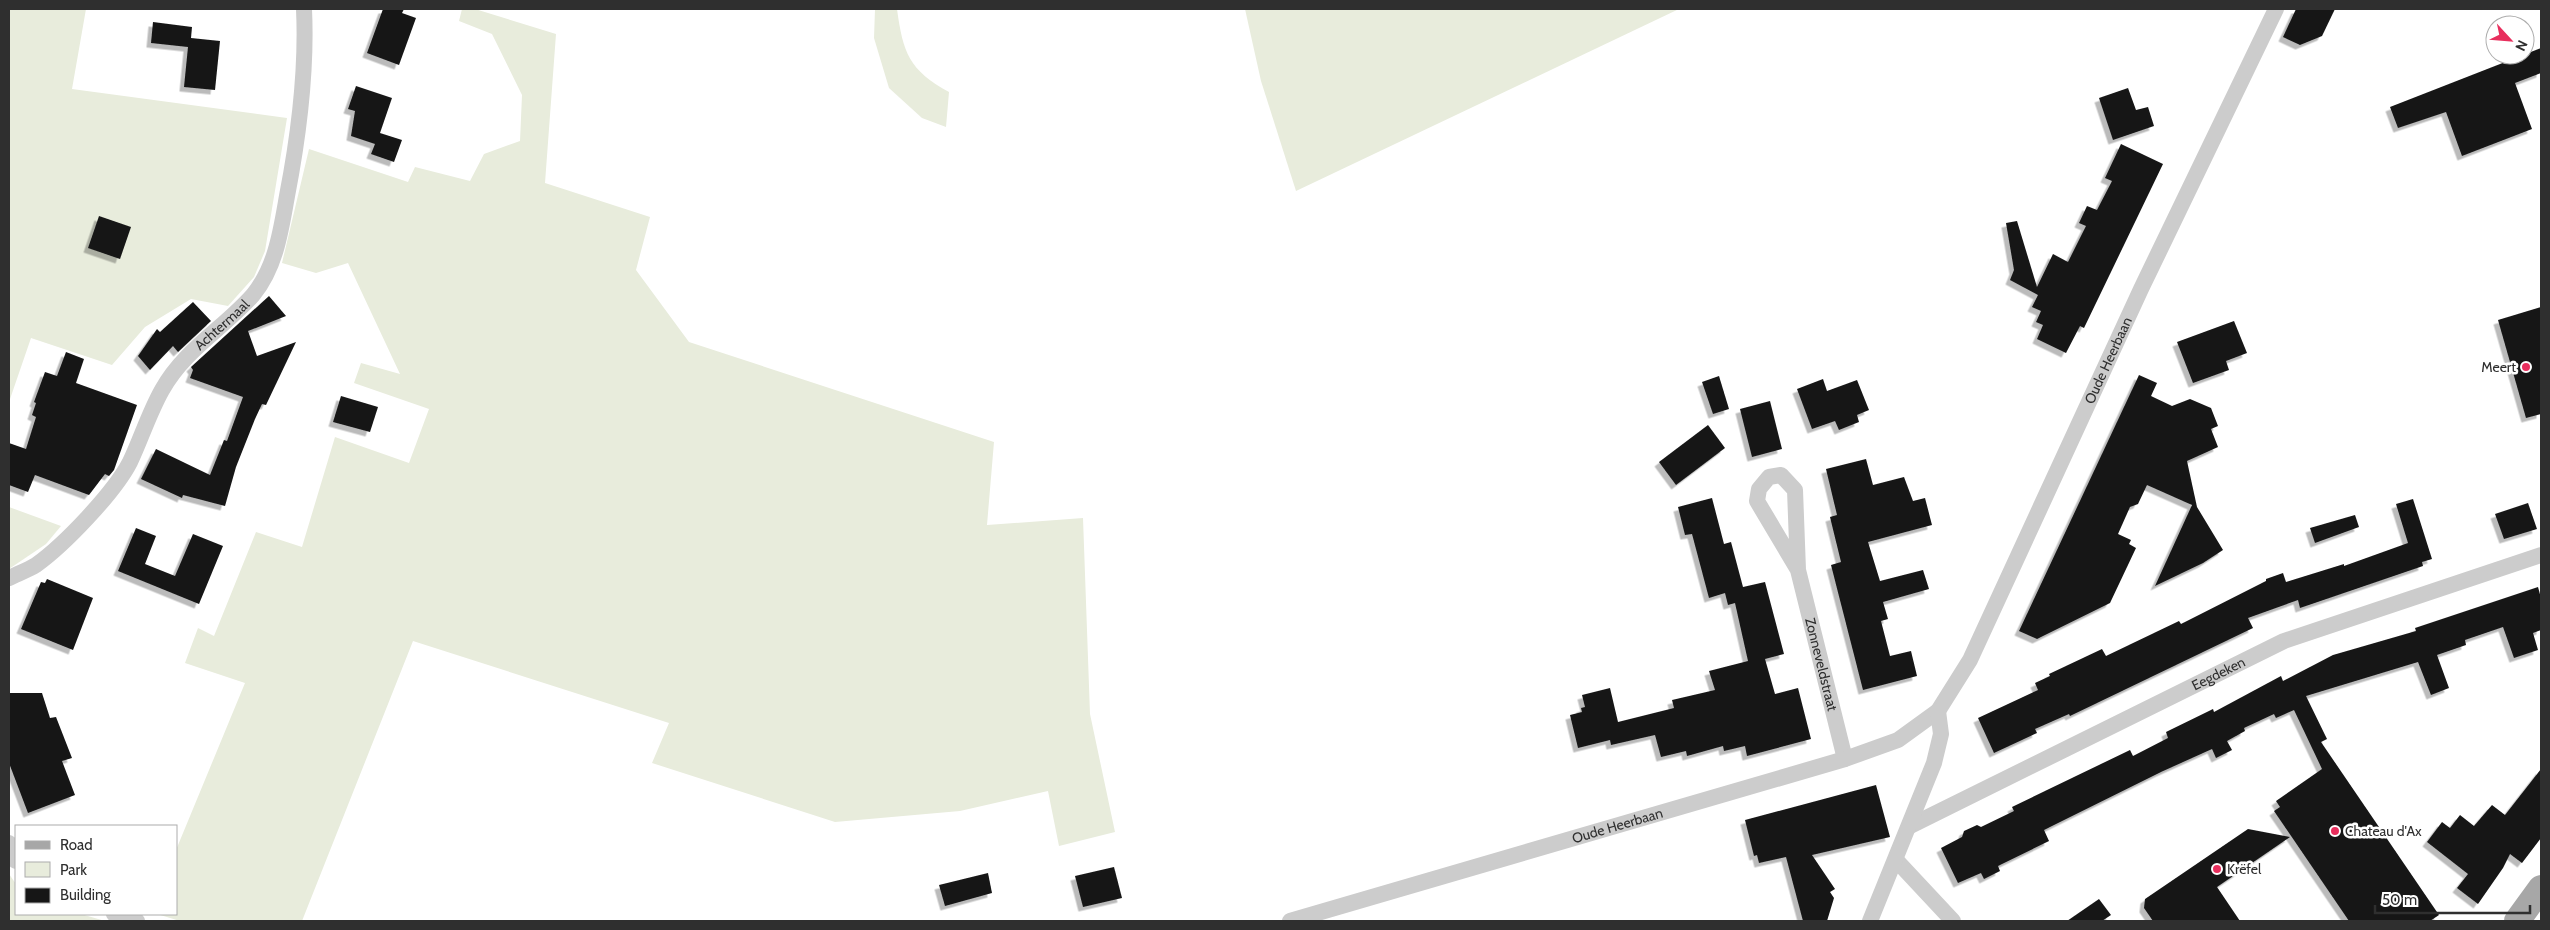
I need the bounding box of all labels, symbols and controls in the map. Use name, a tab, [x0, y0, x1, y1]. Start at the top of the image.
north arrow	[2485, 15, 2535, 65]
text: N	[2511, 37, 2532, 54]
street label: Achtermaal	[191, 295, 254, 354]
street label: Oude Heerbaan	[2080, 314, 2136, 407]
place label: Meert	[2481, 358, 2516, 376]
marker: Meert	[2520, 361, 2532, 373]
street label: Zonneveldstraat	[1801, 616, 1842, 713]
street label: Eegdeken	[2189, 653, 2248, 694]
street label: Oude Heerbaan	[1570, 804, 1665, 847]
place label: Chateau d'Ax	[2345, 822, 2422, 840]
legend	[15, 825, 178, 915]
marker: Chateau d'Ax	[2329, 825, 2341, 837]
text: Road	[60, 836, 93, 854]
place label: Krëfel	[2227, 860, 2262, 878]
text: Park	[60, 861, 87, 879]
marker: Krëfel	[2211, 863, 2223, 875]
scale bar	[2375, 882, 2530, 914]
text: Building	[60, 886, 111, 904]
text: 50 m	[2382, 891, 2417, 909]

